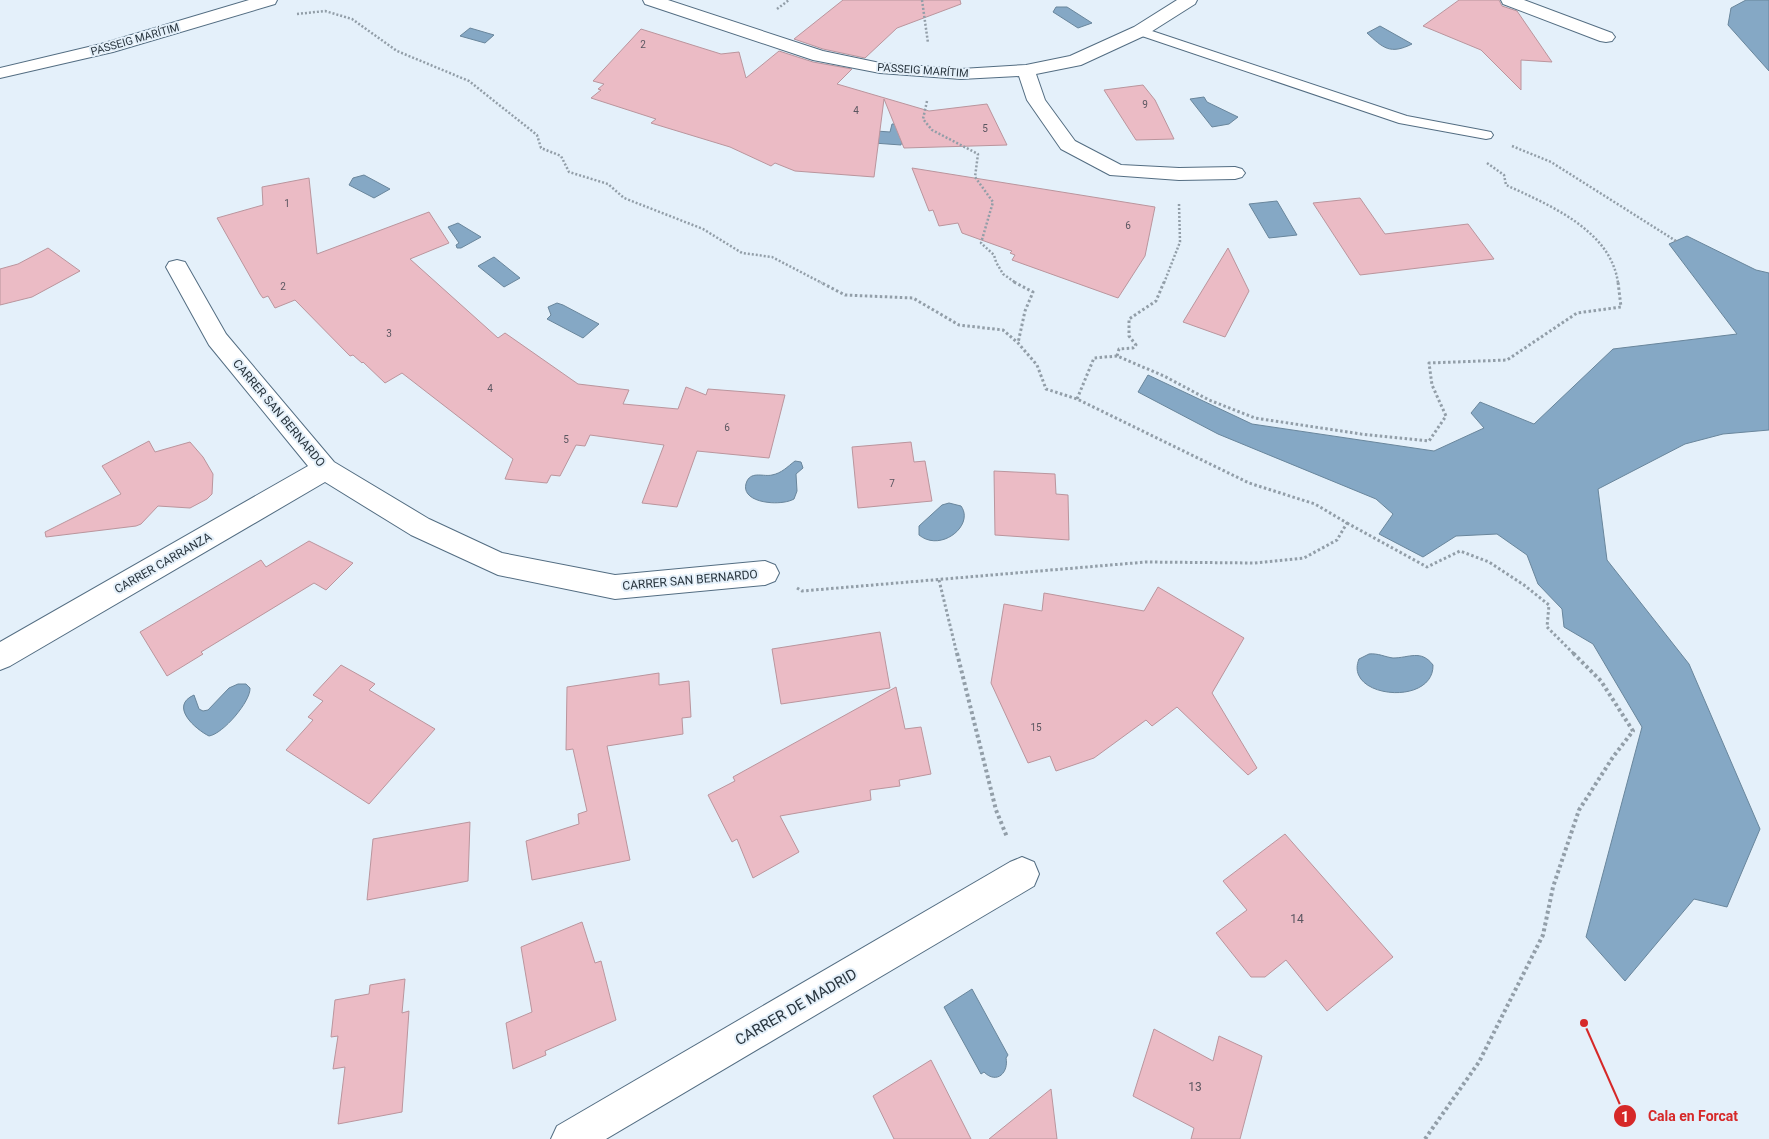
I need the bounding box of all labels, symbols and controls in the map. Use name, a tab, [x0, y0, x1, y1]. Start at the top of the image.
street label: PASSEIG MARÍTIM	[89, 21, 181, 58]
house number: 2	[640, 39, 646, 50]
street label: PASSEIG MARÍTIM	[877, 61, 969, 80]
house number: 9	[1142, 99, 1148, 110]
house number: 4	[853, 105, 859, 116]
house number: 5	[982, 123, 988, 134]
house number: 1	[284, 198, 290, 209]
house number: 6	[1125, 220, 1131, 231]
house number: 2	[280, 281, 286, 292]
house number: 3	[386, 328, 392, 339]
street label: CARRER SAN BERNARDO	[230, 356, 328, 470]
house number: 4	[487, 383, 493, 394]
house number: 6	[724, 422, 730, 433]
house number: 5	[563, 434, 569, 445]
house number: 7	[889, 478, 895, 489]
street label: CARRER CARRANZA	[112, 529, 214, 596]
street label: CARRER SAN BERNARDO	[622, 567, 758, 593]
house number: 15	[1030, 722, 1042, 733]
house number: 14	[1290, 912, 1304, 926]
street label: CARRER DE MADRID	[732, 965, 860, 1049]
house number: 13	[1188, 1080, 1202, 1094]
callout: Cala en Forcat	[1612, 1102, 1748, 1131]
text: 1	[1621, 1108, 1629, 1126]
text: Cala en Forcat	[1648, 1108, 1738, 1124]

